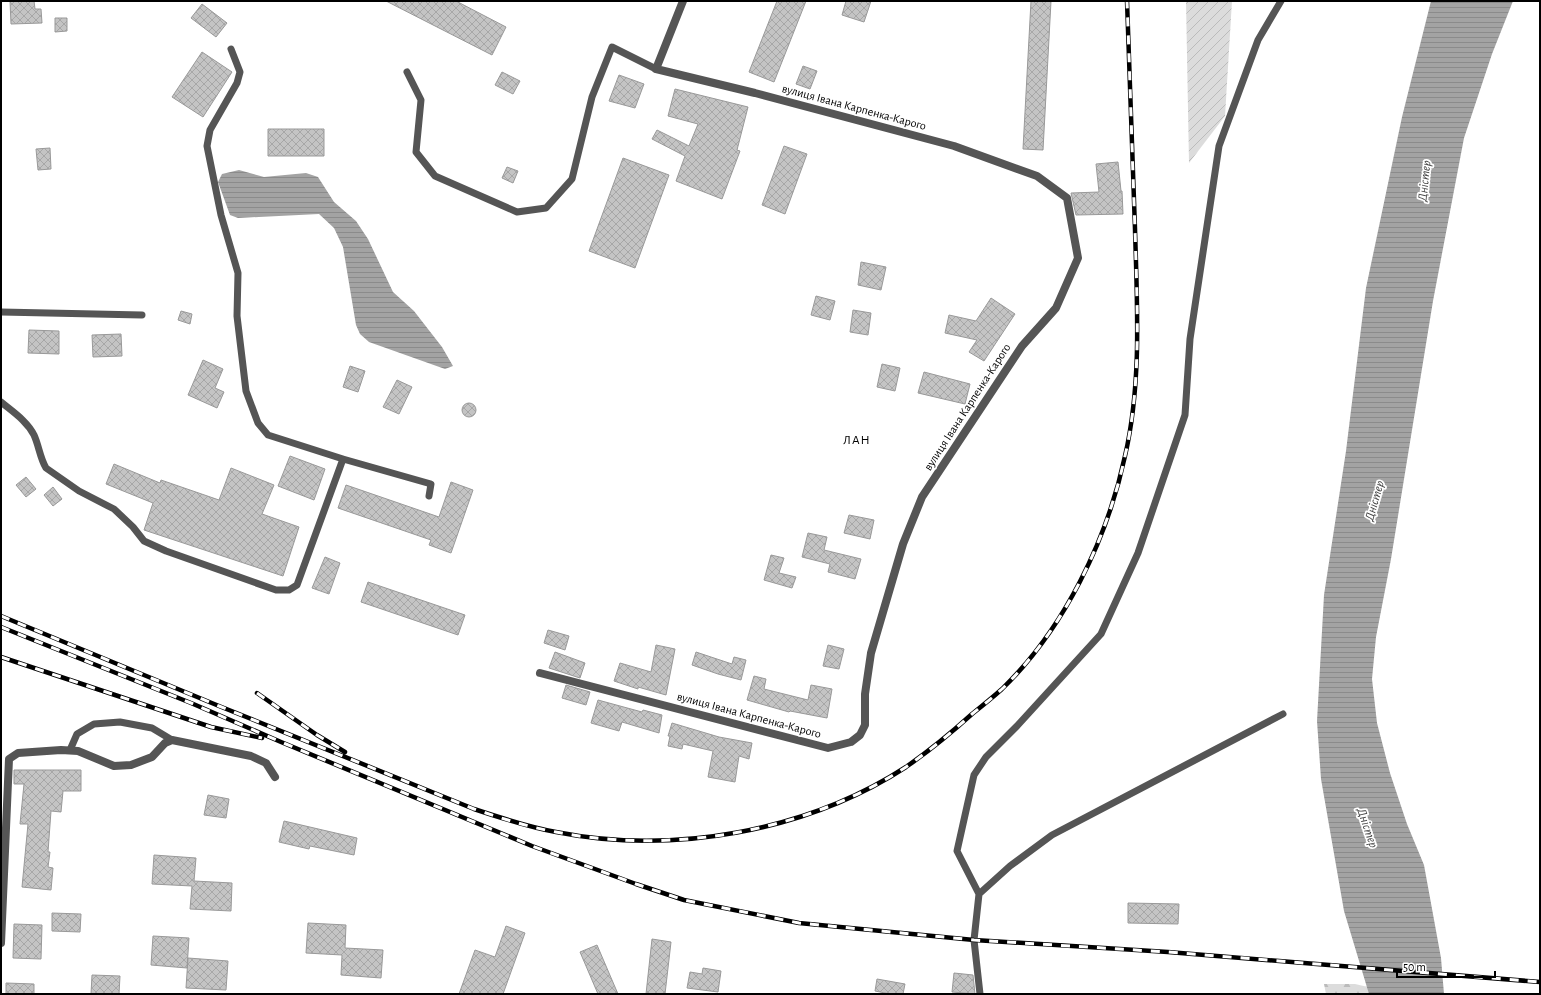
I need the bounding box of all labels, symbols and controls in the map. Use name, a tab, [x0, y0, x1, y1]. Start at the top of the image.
street label: вулиця Івана Карпенка-Карого	[780, 82, 928, 133]
water label: Дністер	[1416, 159, 1434, 203]
street label: вулиця Івана Карпенка-Карого	[921, 341, 1013, 473]
district label: ЛАН	[843, 434, 871, 447]
water label: Дністер	[1363, 479, 1387, 524]
street label: вулиця Івана Карпенка-Карого	[675, 690, 823, 741]
water label: Дністер	[1354, 805, 1380, 850]
scale bar	[1397, 953, 1495, 979]
text: 50 m	[1403, 961, 1426, 973]

